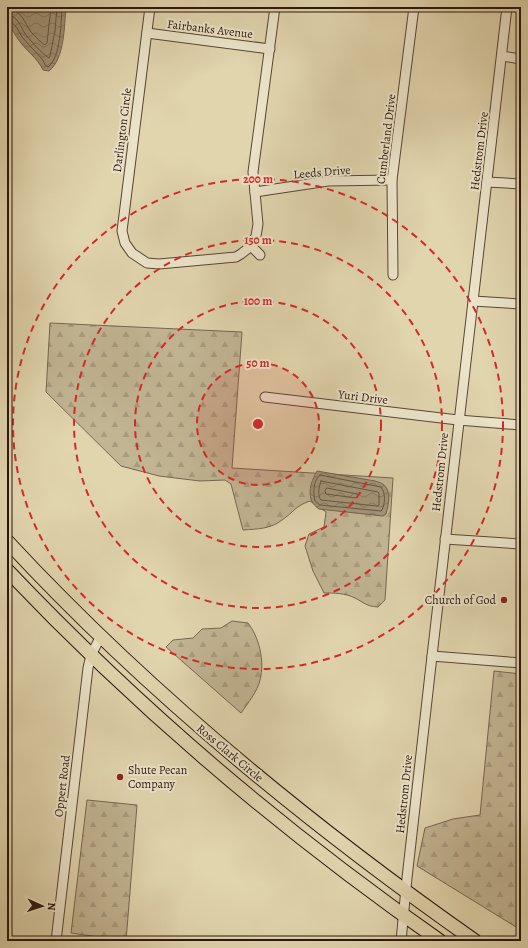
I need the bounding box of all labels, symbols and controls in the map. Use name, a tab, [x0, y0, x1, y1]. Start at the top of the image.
street label: Fairbanks Avenue	[166, 16, 254, 42]
street label: Darlington Circle	[109, 87, 135, 173]
street label: Cumberland Drive	[373, 93, 399, 185]
street label: Hedstrom Drive	[466, 111, 492, 191]
street label: Leeds Drive	[293, 162, 351, 182]
text: 200 m	[243, 171, 273, 187]
text: 150 m	[244, 232, 272, 248]
text: 100 m	[244, 293, 272, 309]
text: 50 m	[246, 355, 270, 371]
street label: Yuri Drive	[336, 386, 389, 408]
centre of rings	[251, 417, 265, 431]
street label: Hedstrom Drive	[428, 432, 452, 512]
place label: Church of God	[425, 592, 497, 608]
marker: Church of God	[499, 595, 509, 605]
street label: Ross Clark Circle	[193, 720, 267, 786]
street label: Oppert Road	[50, 754, 74, 818]
street label: Hedstrom Drive	[392, 754, 416, 834]
place label: Shute Pecan Company	[128, 762, 188, 792]
marker: Shute Pecan Company	[115, 772, 125, 782]
north arrow	[22, 886, 62, 926]
text: N	[44, 902, 59, 911]

